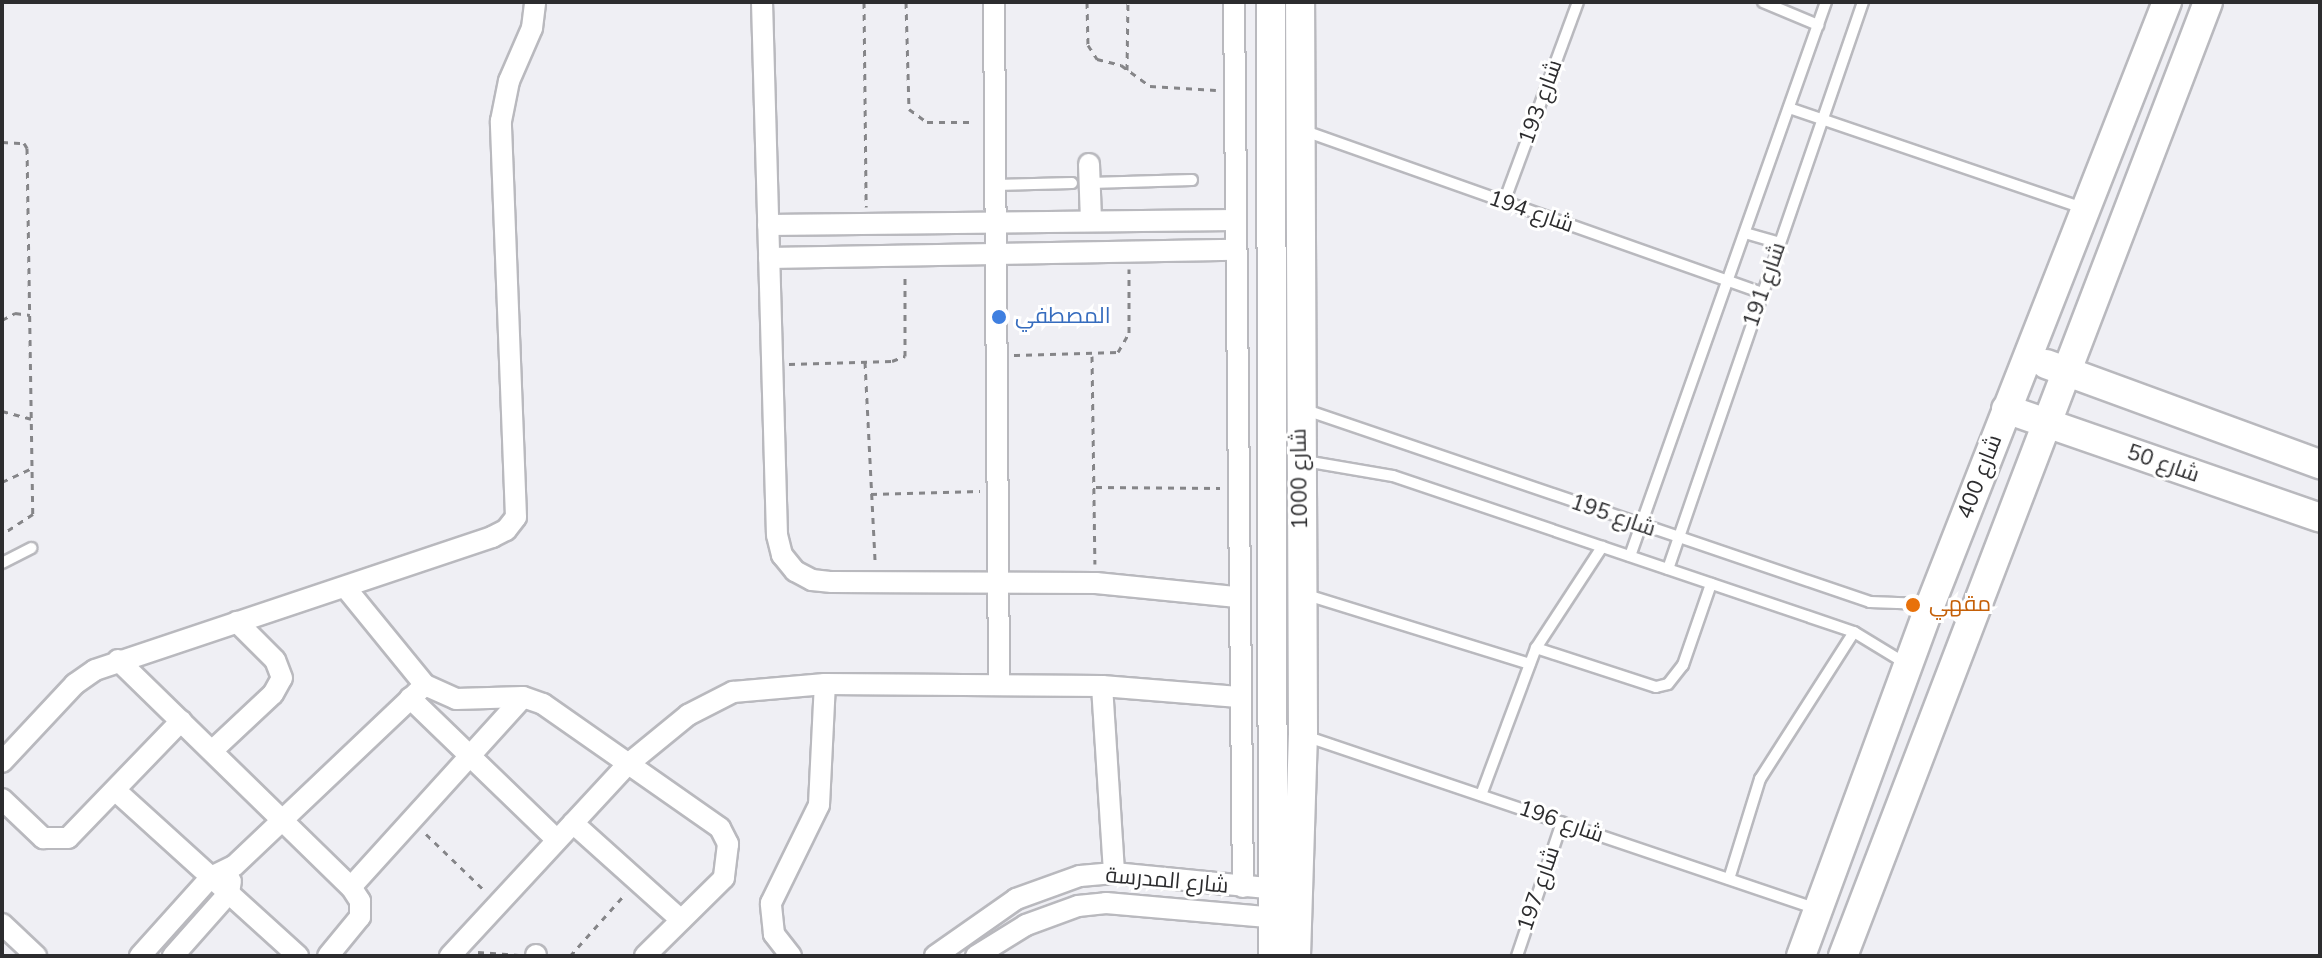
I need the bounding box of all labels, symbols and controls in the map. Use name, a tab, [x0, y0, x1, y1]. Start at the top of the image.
street label: شارع 193	[1514, 56, 1568, 148]
street label: شارع 194	[1485, 185, 1577, 239]
street label: شارع 191	[1738, 239, 1792, 331]
place label: المصطفي	[1015, 304, 1111, 330]
marker: المصطفي	[990, 308, 1008, 326]
street label: شارع 1000	[1286, 428, 1314, 530]
street label: شارع 400	[1952, 431, 2008, 523]
street label: شارع 50	[2123, 439, 2203, 489]
street label: شارع 195	[1567, 489, 1659, 543]
place label: مقهي	[1929, 592, 1991, 618]
marker: مقهي	[1904, 596, 1922, 614]
street label: شارع 196	[1515, 795, 1607, 849]
street label: شارع 197	[1512, 843, 1566, 935]
street label: شارع المدرسة	[1104, 862, 1230, 900]

